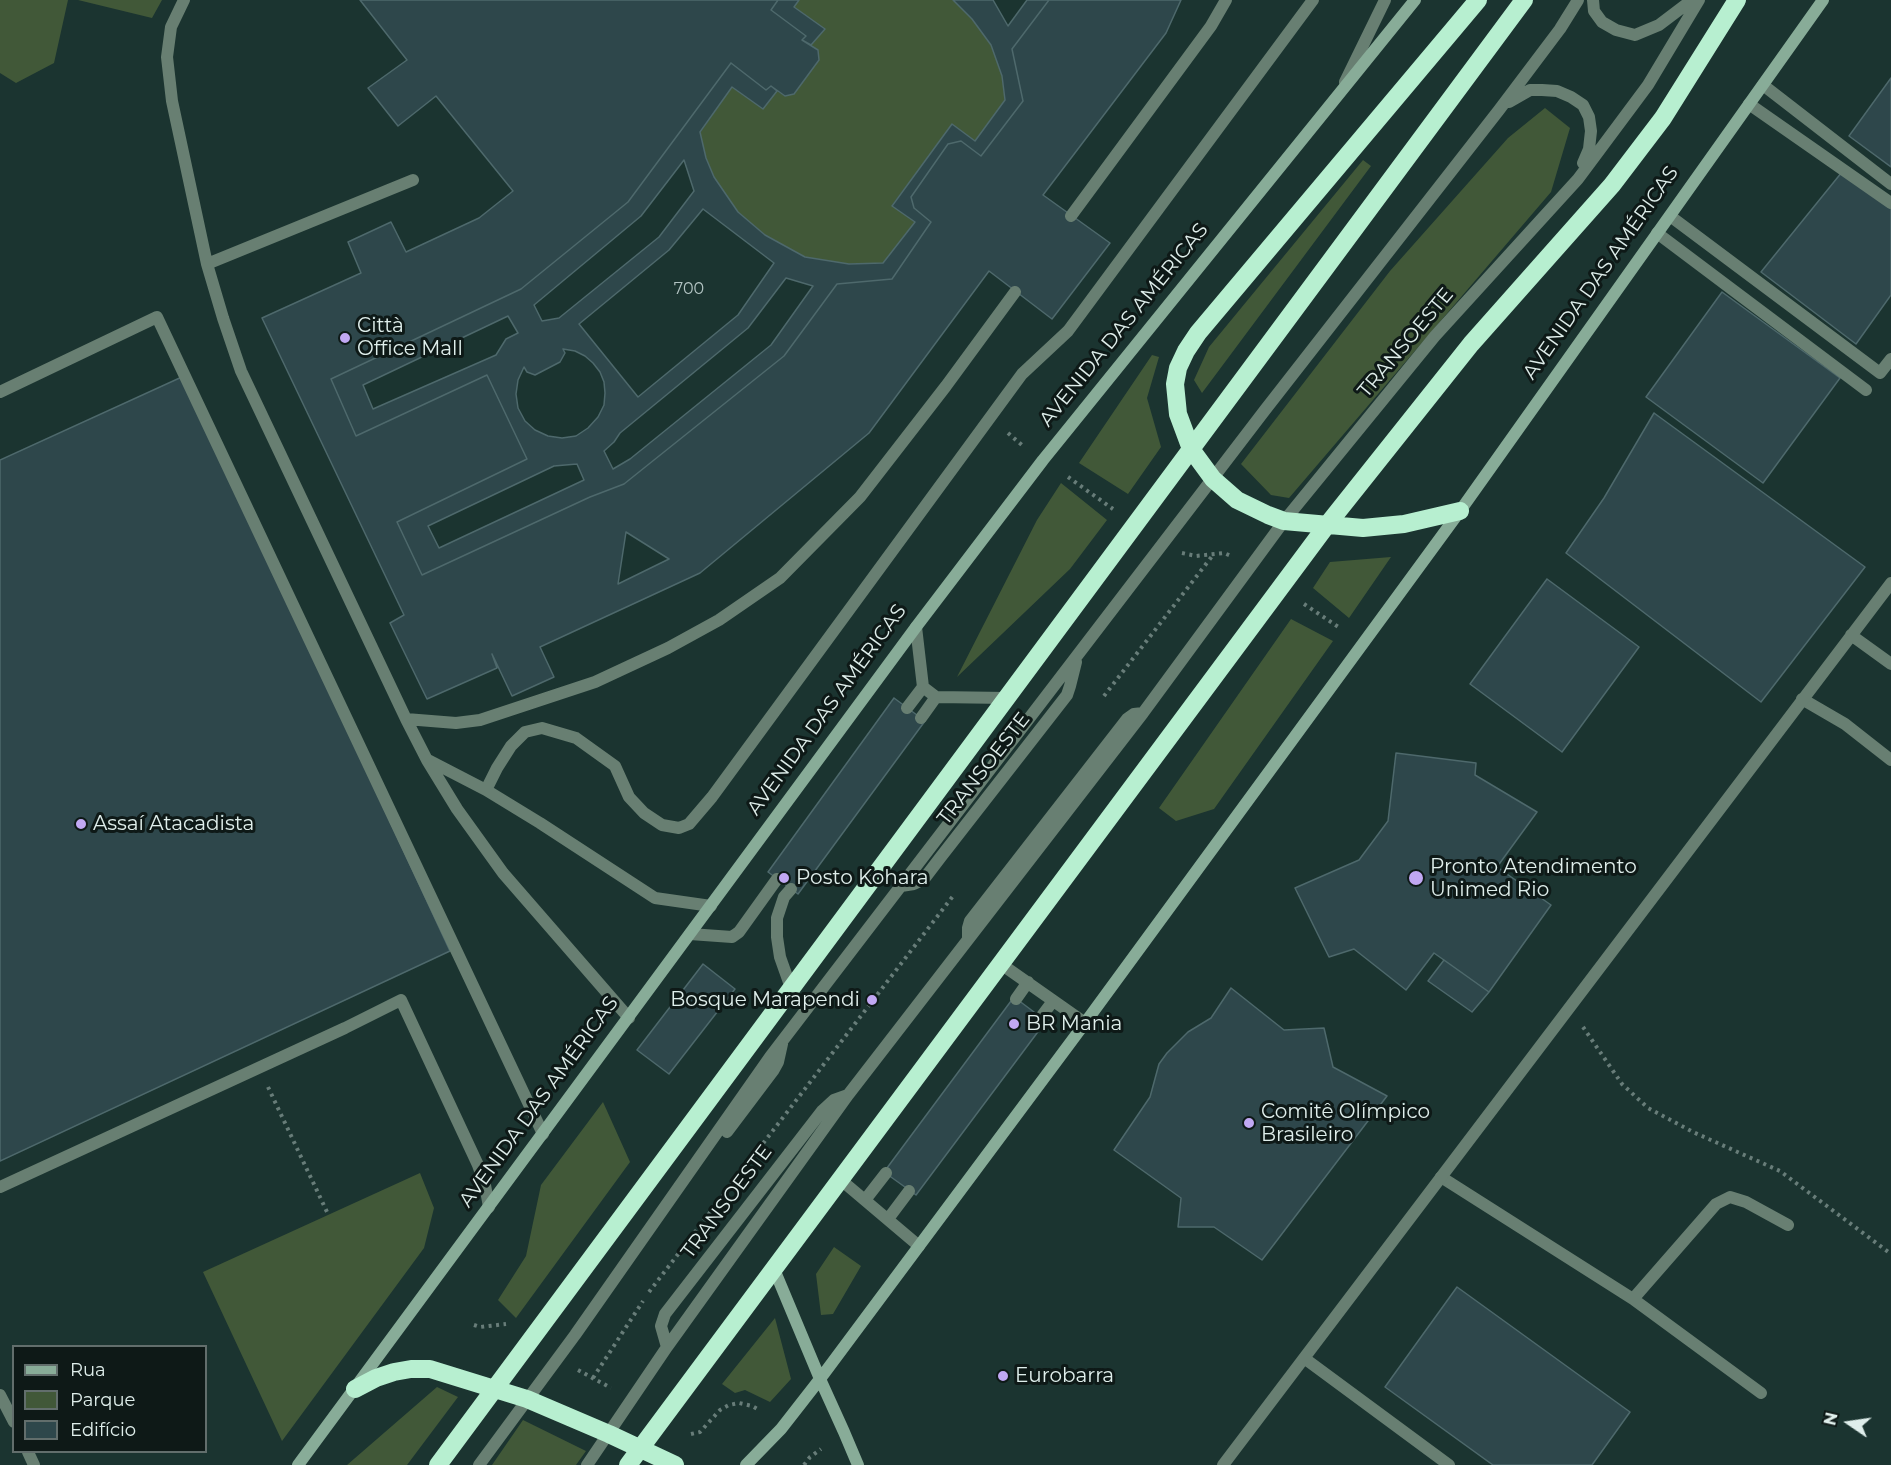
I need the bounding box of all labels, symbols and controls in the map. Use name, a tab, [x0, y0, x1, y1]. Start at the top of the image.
street label: AVENIDA DAS AMÉRICAS	[1518, 162, 1684, 384]
street label: AVENIDA DAS AMÉRICAS	[1034, 218, 1214, 432]
house number: 700	[674, 279, 704, 299]
street label: TRANSOESTE	[1353, 283, 1459, 403]
place label: Città Office Mall	[357, 314, 463, 361]
marker: Città Office Mall	[338, 331, 352, 345]
street label: AVENIDA DAS AMÉRICAS	[742, 600, 912, 820]
street label: TRANSOESTE	[933, 708, 1035, 830]
place label: Assaí Atacadista	[93, 812, 254, 836]
marker: Assaí Atacadista	[74, 817, 88, 831]
place label: Pronto Atendimento Unimed Rio	[1430, 855, 1637, 902]
place label: Posto Kohara	[796, 866, 929, 890]
marker: Pronto Atendimento Unimed Rio	[1407, 869, 1425, 887]
marker: Posto Kohara	[777, 871, 791, 885]
place label: Bosque Marapendi	[670, 988, 860, 1012]
street label: AVENIDA DAS AMÉRICAS	[454, 992, 624, 1212]
marker: Bosque Marapendi	[865, 993, 879, 1007]
place label: BR Mania	[1026, 1012, 1122, 1036]
marker: BR Mania	[1007, 1017, 1021, 1031]
place label: Comitê Olímpico Brasileiro	[1261, 1100, 1430, 1147]
marker: Comitê Olímpico Brasileiro	[1242, 1116, 1256, 1130]
street label: TRANSOESTE	[677, 1140, 777, 1264]
legend	[12, 1345, 207, 1453]
text: Rua	[70, 1359, 106, 1381]
place label: Eurobarra	[1015, 1364, 1114, 1388]
marker: Eurobarra	[996, 1369, 1010, 1383]
text: Parque	[70, 1389, 135, 1411]
north arrow	[1819, 1393, 1879, 1453]
text: N	[1820, 1410, 1842, 1427]
text: Edifício	[70, 1419, 136, 1441]

